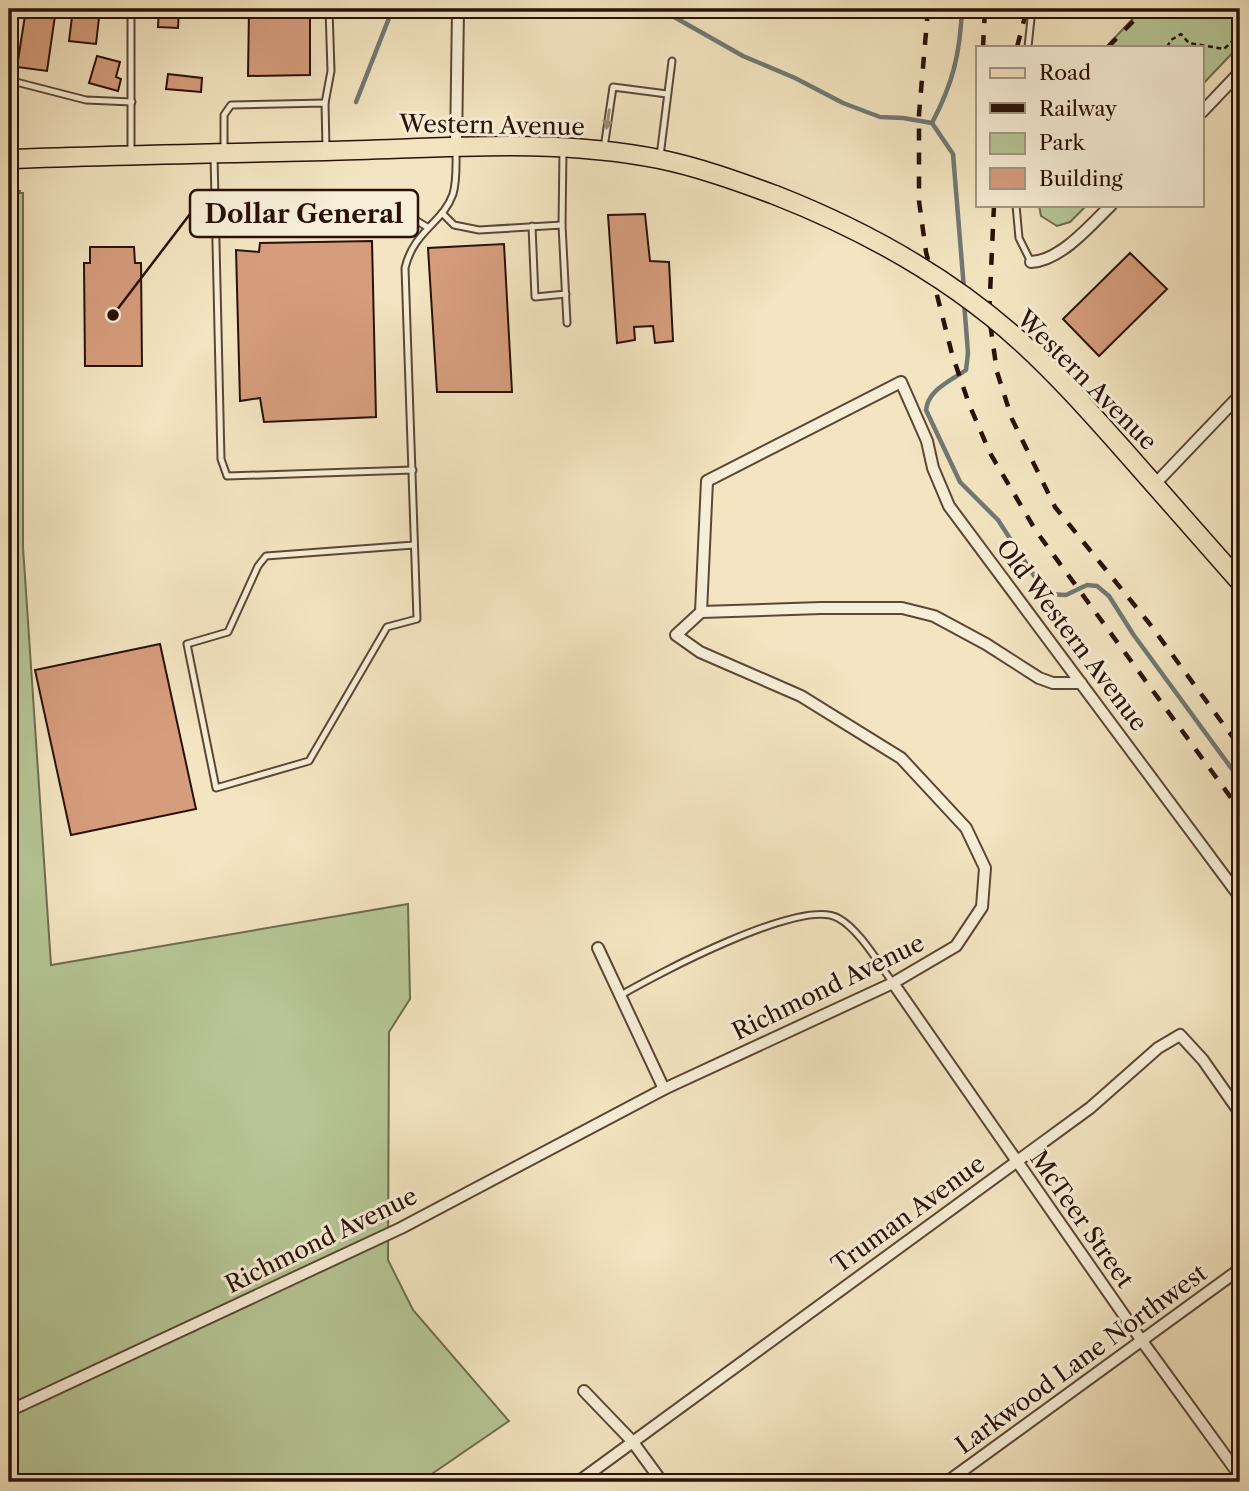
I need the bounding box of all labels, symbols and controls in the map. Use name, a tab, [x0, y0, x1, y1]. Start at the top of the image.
legend	[976, 46, 1204, 206]
text: Road	[1039, 60, 1091, 85]
text: Railway	[1039, 96, 1117, 121]
one-way arrow	[602, 108, 613, 130]
street label: Western Avenue	[398, 109, 585, 141]
text: Park	[1039, 130, 1085, 155]
text: Building	[1039, 166, 1124, 191]
callout: Dollar General	[190, 190, 418, 237]
text: Dollar General	[204, 198, 404, 230]
street label: Western Avenue	[1010, 303, 1163, 456]
street label: Old Western Avenue	[990, 533, 1154, 737]
street label: Richmond Avenue	[727, 928, 929, 1046]
street label: McTeer Street	[1024, 1145, 1140, 1294]
street label: Truman Avenue	[826, 1149, 990, 1279]
street label: Richmond Avenue	[220, 1181, 422, 1299]
street label: Larkwood Lane Northwest	[950, 1258, 1213, 1460]

